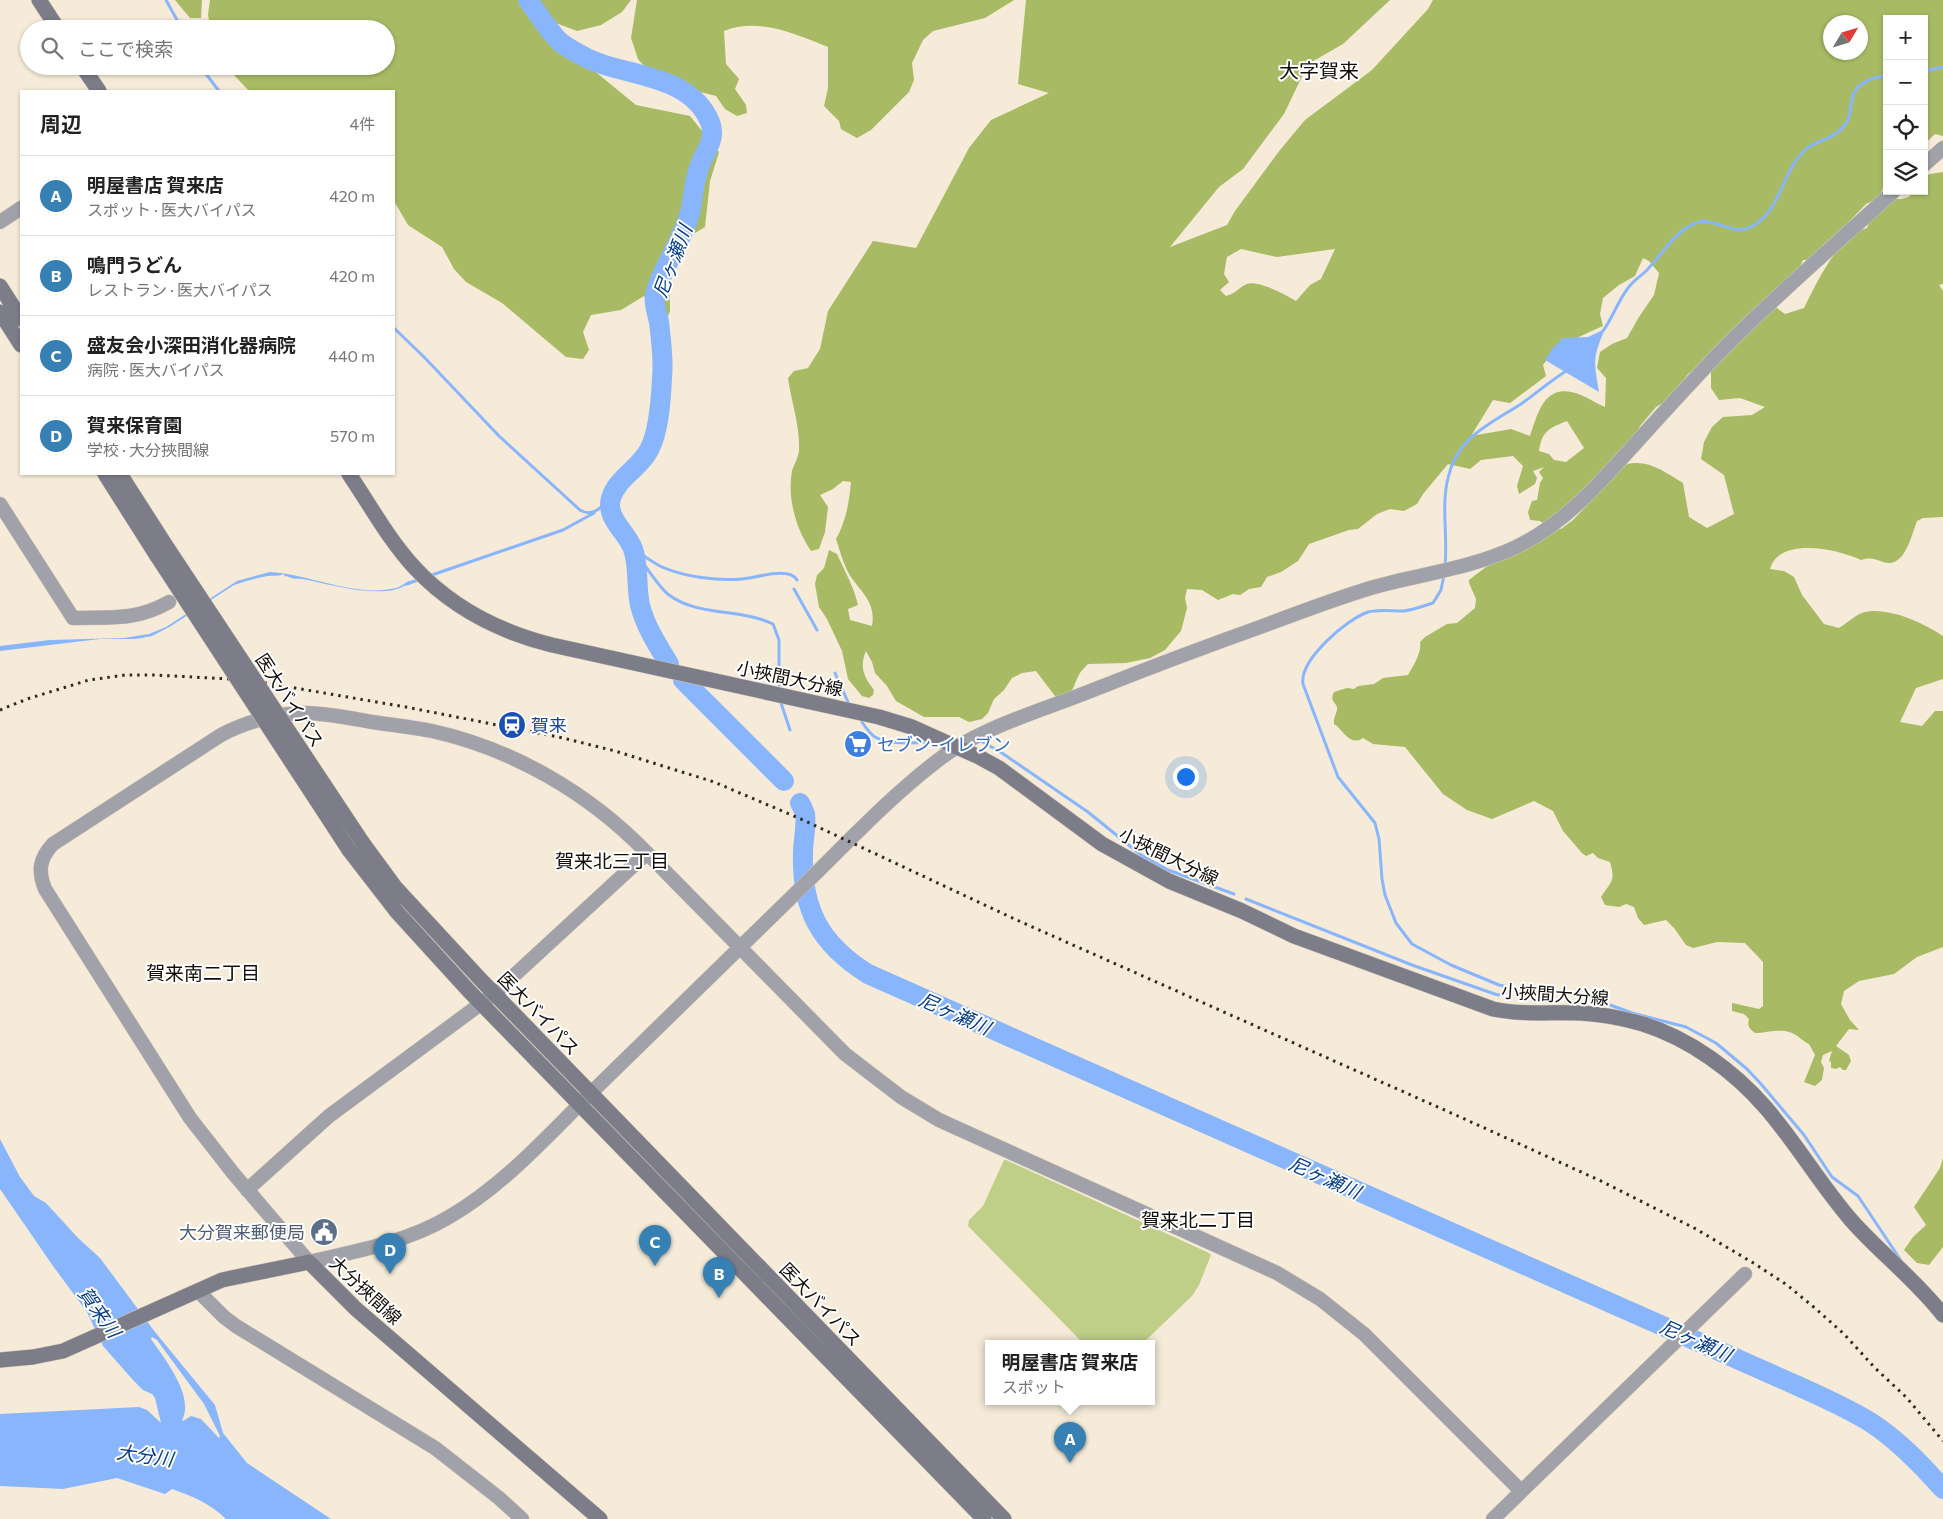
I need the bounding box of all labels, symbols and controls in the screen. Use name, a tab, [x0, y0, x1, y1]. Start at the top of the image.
north arrow	[1823, 15, 1868, 60]
map controls	[1883, 15, 1928, 195]
button: +	[1883, 15, 1928, 60]
search box	[20, 20, 395, 75]
icon: search	[38, 34, 66, 62]
text: ここで検索	[78, 37, 173, 60]
district label: 大字賀来	[1279, 58, 1359, 82]
button: −	[1883, 60, 1928, 105]
button: locate	[1883, 105, 1928, 150]
text: 周辺	[40, 111, 82, 136]
text: 4件	[349, 114, 375, 133]
button: layers	[1883, 150, 1928, 195]
text: 明屋書店 賀来店	[87, 173, 224, 196]
text: A	[50, 186, 62, 205]
text: 420 m	[329, 186, 375, 205]
text: スポット · 医大バイパス	[87, 200, 257, 219]
water label: 尼ヶ瀬川	[648, 220, 697, 301]
text: 鳴門うどん	[87, 253, 182, 276]
text: B	[51, 266, 61, 285]
text: 420 m	[329, 266, 375, 285]
text: レストラン · 医大バイパス	[87, 280, 273, 299]
text: 盛友会小深田消化器病院	[87, 333, 296, 356]
text: C	[51, 346, 61, 365]
text: 440 m	[328, 346, 375, 365]
text: 病院 · 医大バイパス	[87, 360, 225, 379]
text: 賀来保育園	[87, 413, 182, 436]
text: D	[50, 426, 62, 445]
text: 570 m	[330, 426, 375, 445]
text: 学校 · 大分挾間線	[87, 440, 209, 459]
street label: 医大バイパス	[251, 649, 329, 751]
street label: 小挾間大分線	[735, 656, 845, 700]
station icon: 賀来	[497, 710, 527, 740]
place label: 賀来	[531, 714, 567, 736]
supermarket icon: セブン-イレブン	[843, 729, 873, 759]
place label: セブン-イレブン	[877, 733, 1011, 755]
your location	[1173, 764, 1199, 790]
street label: 小挾間大分線	[1116, 822, 1222, 890]
district label: 賀来北三丁目	[555, 849, 669, 872]
district label: 賀来南二丁目	[146, 961, 260, 984]
street label: 医大バイパス	[494, 967, 584, 1059]
street label: 小挾間大分線	[1500, 979, 1610, 1009]
water label: 尼ヶ瀬川	[916, 987, 996, 1040]
water label: 尼ヶ瀬川	[1286, 1151, 1366, 1204]
district label: 賀来北二丁目	[1141, 1208, 1255, 1231]
public building icon: 大分賀来郵便局	[309, 1217, 339, 1247]
place label: 大分賀来郵便局	[179, 1221, 305, 1243]
pin: C	[639, 1225, 671, 1266]
pin: D	[374, 1233, 406, 1274]
street label: 大分挾間線	[326, 1251, 406, 1329]
pin: B	[703, 1257, 735, 1298]
street label: 医大バイパス	[776, 1258, 866, 1350]
water label: 賀来川	[74, 1282, 127, 1343]
water label: 尼ヶ瀬川	[1657, 1314, 1737, 1367]
popup	[985, 1340, 1155, 1405]
text: 明屋書店 賀来店	[1002, 1350, 1138, 1373]
text: スポット	[1002, 1377, 1066, 1396]
pin: A	[1054, 1422, 1086, 1463]
water label: 大分川	[115, 1440, 177, 1471]

